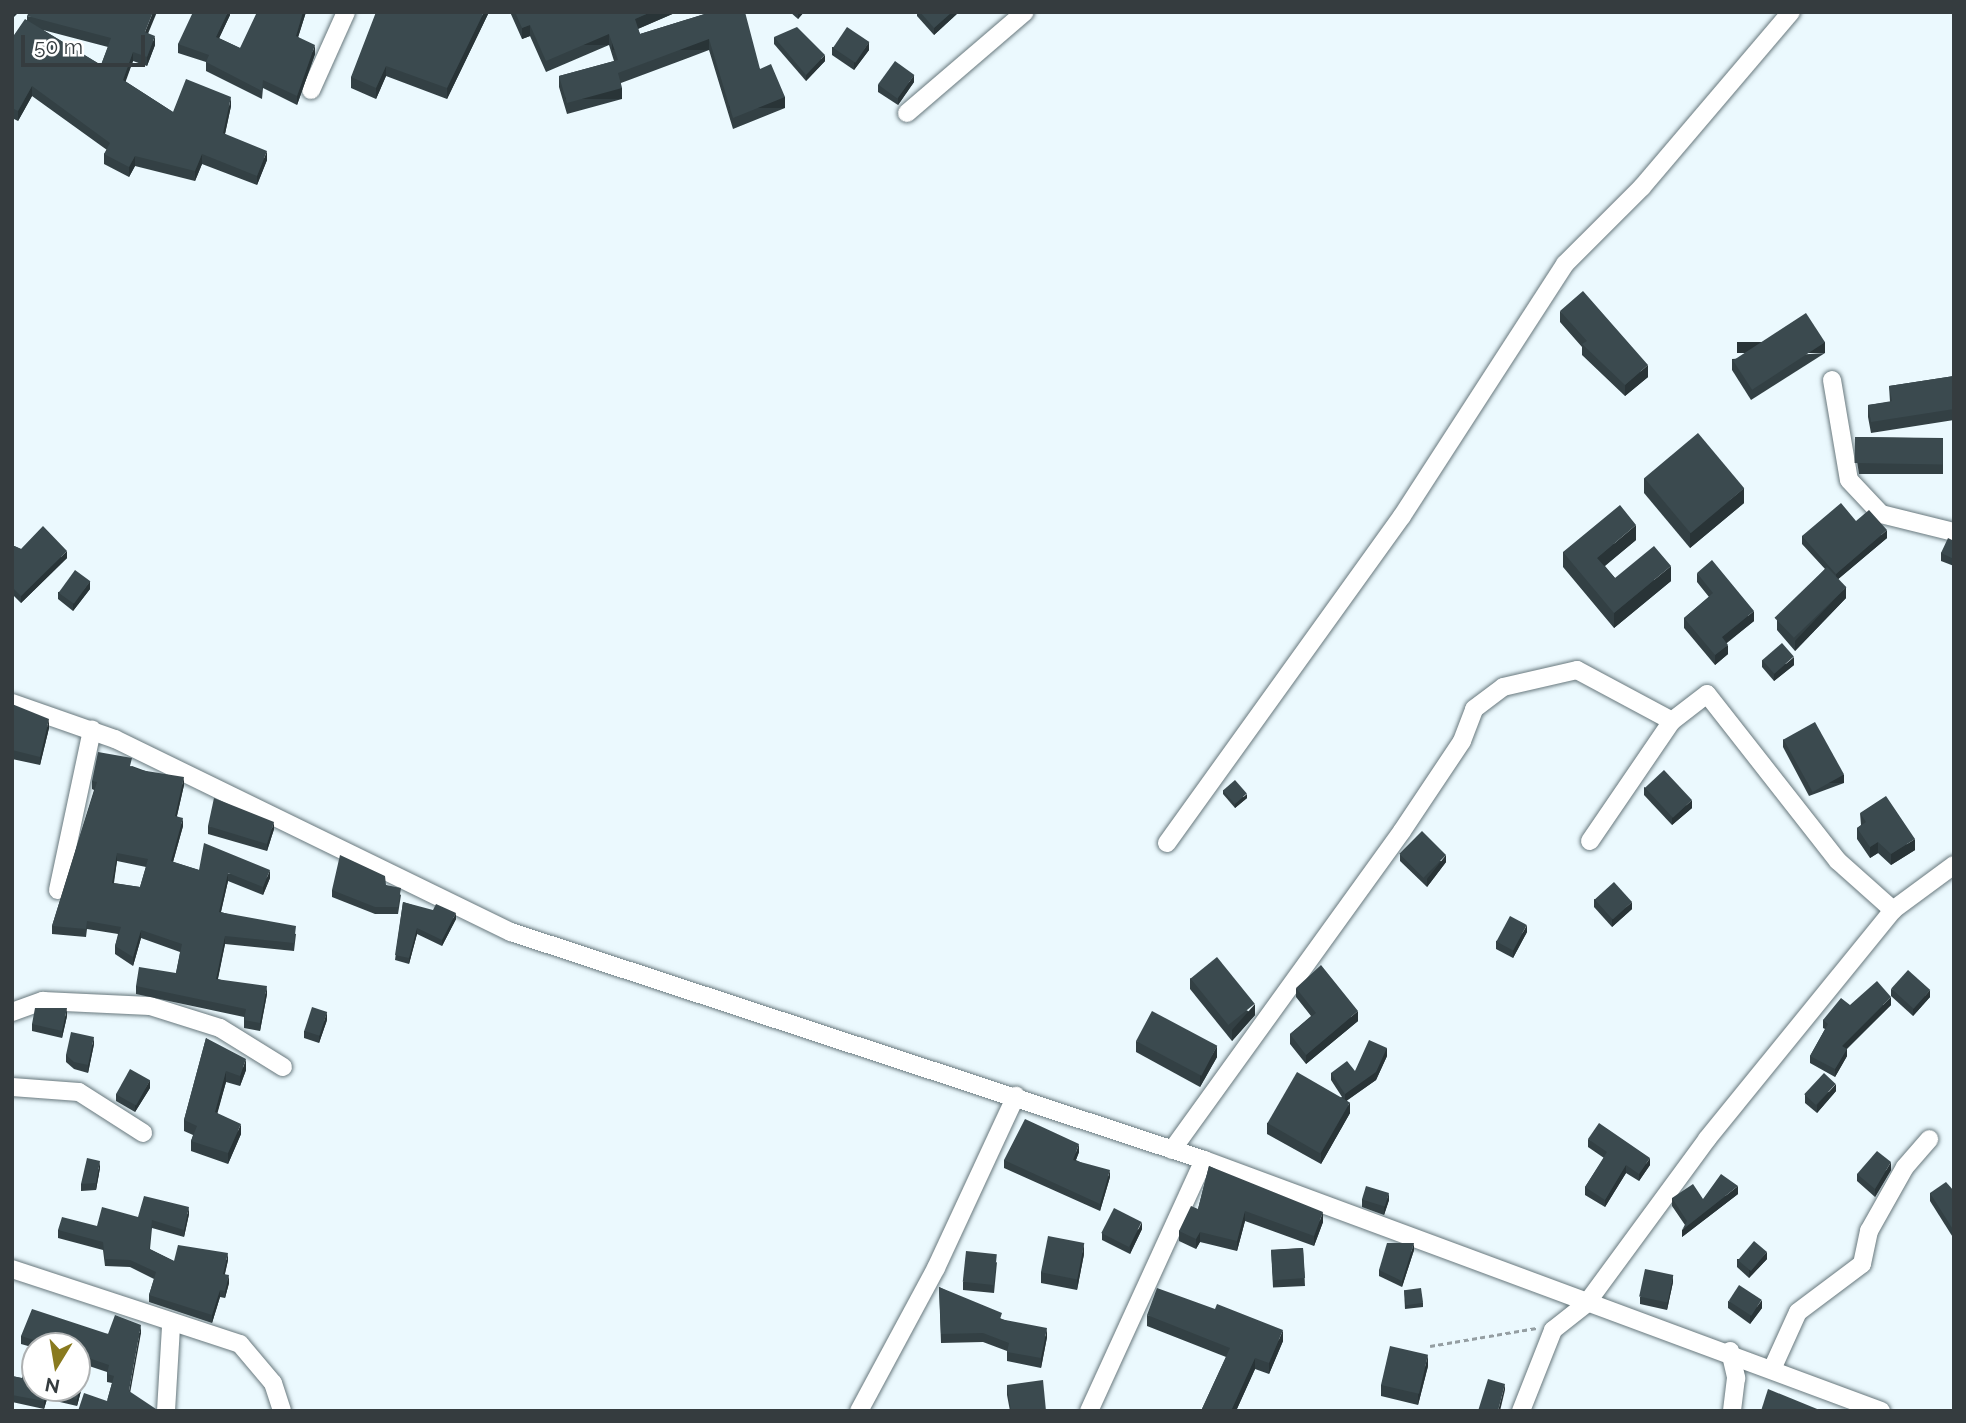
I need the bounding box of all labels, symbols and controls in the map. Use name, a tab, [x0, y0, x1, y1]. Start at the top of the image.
scale bar	[24, 21, 149, 65]
text: 50 m	[34, 34, 83, 59]
north arrow	[21, 1332, 91, 1402]
text: N	[43, 1373, 62, 1398]

